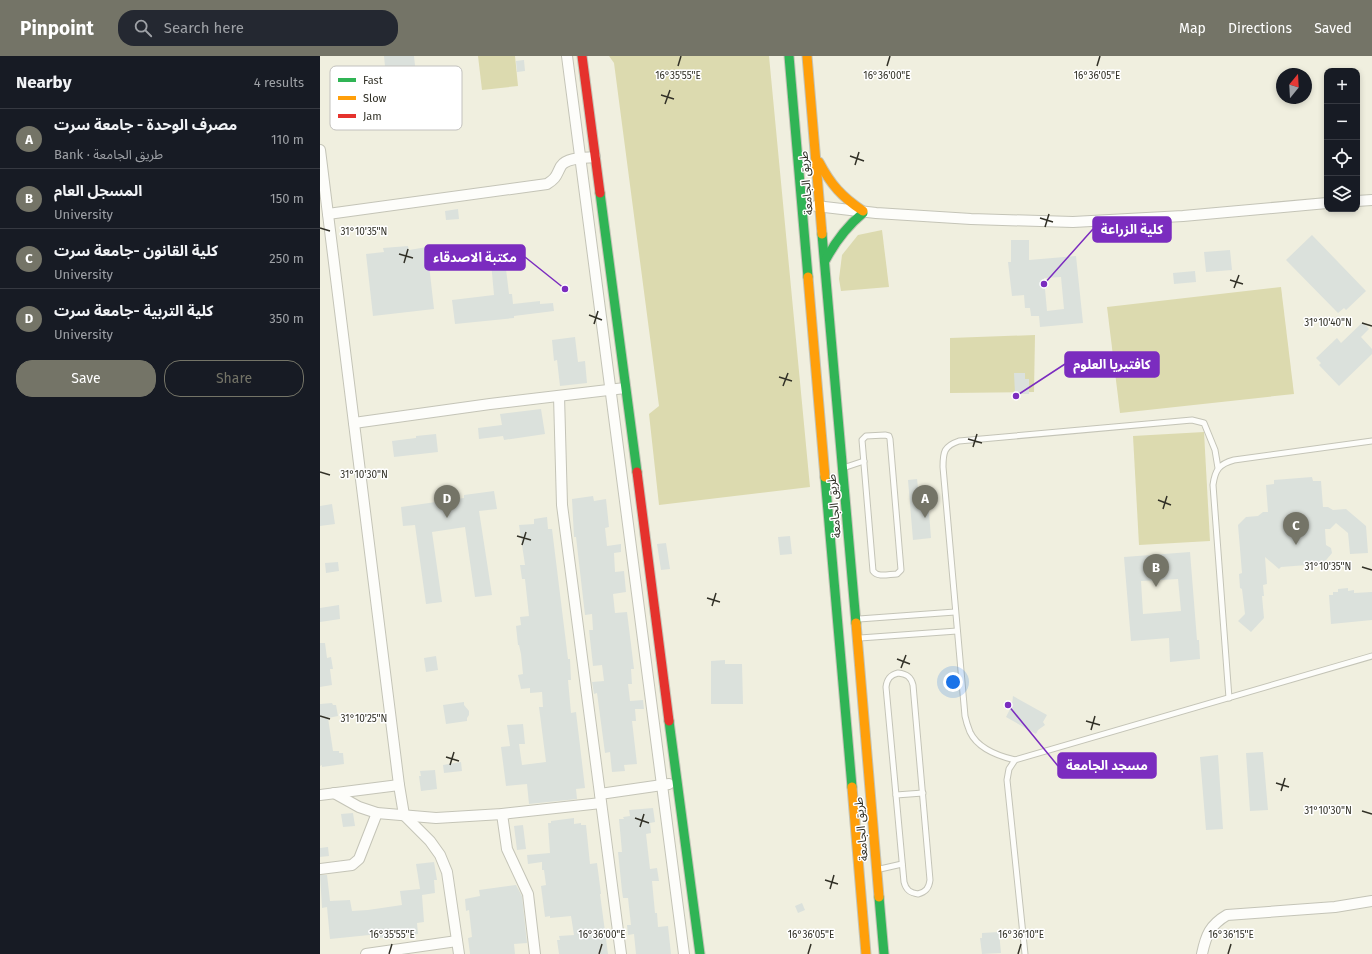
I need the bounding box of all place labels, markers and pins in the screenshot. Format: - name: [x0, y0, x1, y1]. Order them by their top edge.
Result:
- callout: كلية الزراعة: [1093, 217, 1171, 242]
- callout: مكتبة الاصدقاء: [425, 245, 525, 270]
- callout: كافتيريا العلوم: [1065, 352, 1159, 377]
- pin: D: [434, 485, 460, 518]
- pin: A: [912, 485, 938, 518]
- pin: C: [1283, 512, 1309, 545]
- pin: B: [1143, 554, 1169, 587]
- callout: مسجد الجامعة: [1058, 753, 1156, 778]

